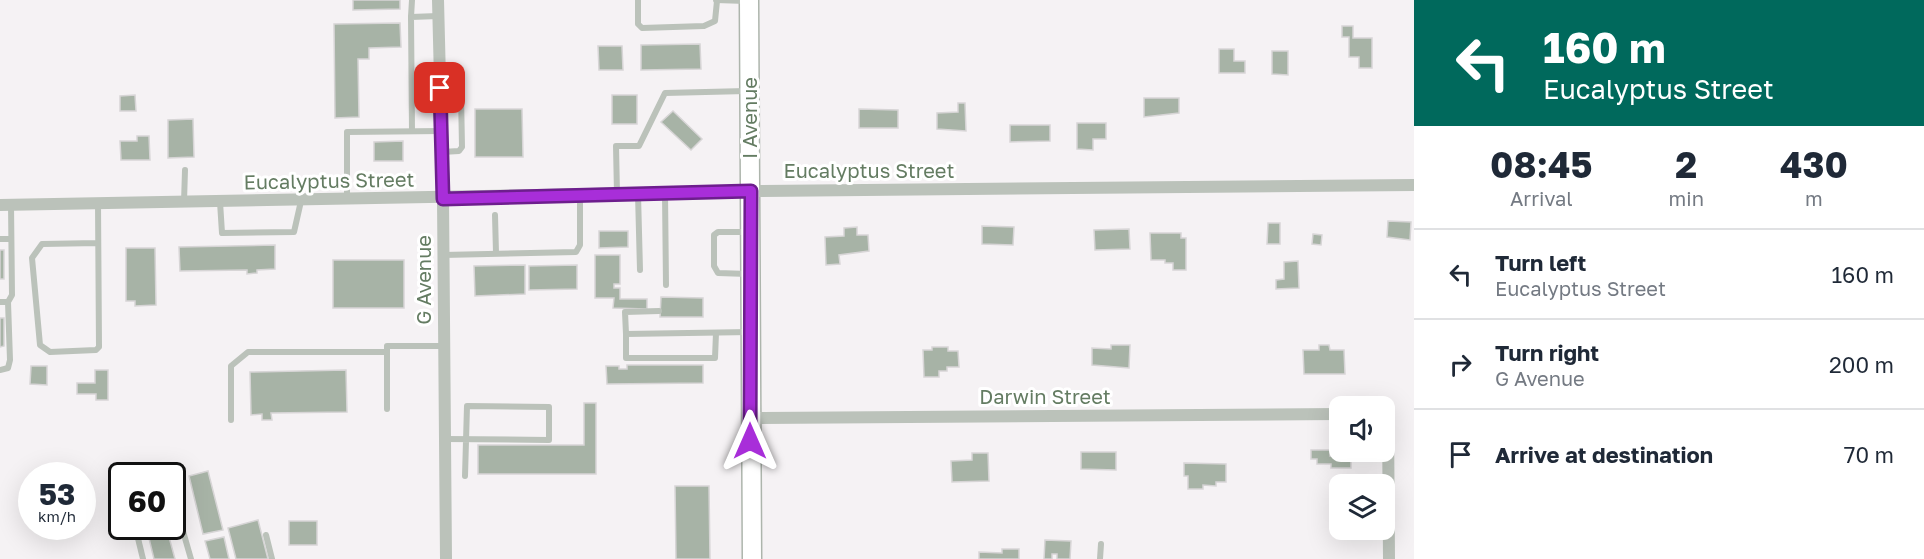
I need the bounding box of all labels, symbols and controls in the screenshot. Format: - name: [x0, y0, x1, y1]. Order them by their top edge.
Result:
- text: 160 m: [1543, 22, 1666, 72]
- icon: left: [1444, 24, 1522, 102]
- pin: [414, 62, 465, 113]
- icon: arrive: [423, 71, 456, 104]
- text: Eucalyptus Street: [1543, 73, 1774, 105]
- street label: I Avenue: [737, 77, 761, 159]
- text: 08:45: [1490, 143, 1593, 186]
- text: 2: [1675, 143, 1697, 186]
- text: 430: [1780, 143, 1848, 186]
- street label: Eucalyptus Street: [784, 158, 954, 182]
- street label: Eucalyptus Street: [243, 167, 415, 193]
- text: Arrival: [1510, 186, 1573, 210]
- text: min: [1669, 186, 1704, 210]
- text: m: [1805, 186, 1823, 210]
- street label: G Avenue: [411, 235, 435, 325]
- text: Turn left: [1495, 249, 1586, 276]
- icon: left: [1444, 258, 1477, 291]
- text: 160 m: [1831, 261, 1894, 288]
- text: Eucalyptus Street: [1495, 276, 1666, 300]
- text: Turn right: [1495, 339, 1599, 366]
- icon: right: [1444, 348, 1477, 381]
- text: 200 m: [1829, 351, 1894, 378]
- text: G Avenue: [1495, 366, 1585, 390]
- street label: Darwin Street: [979, 384, 1111, 408]
- map controls: [1329, 396, 1395, 540]
- button: sound: [1329, 396, 1395, 462]
- position arrow: [718, 409, 782, 473]
- icon: arrive: [1444, 438, 1477, 471]
- text: Arrive at destination: [1495, 441, 1713, 468]
- text: 70 m: [1844, 441, 1894, 468]
- speed limit sign: 60: [108, 462, 186, 540]
- button: layers: [1329, 474, 1395, 540]
- text: 53: [39, 476, 75, 512]
- text: km/h: [38, 507, 76, 525]

